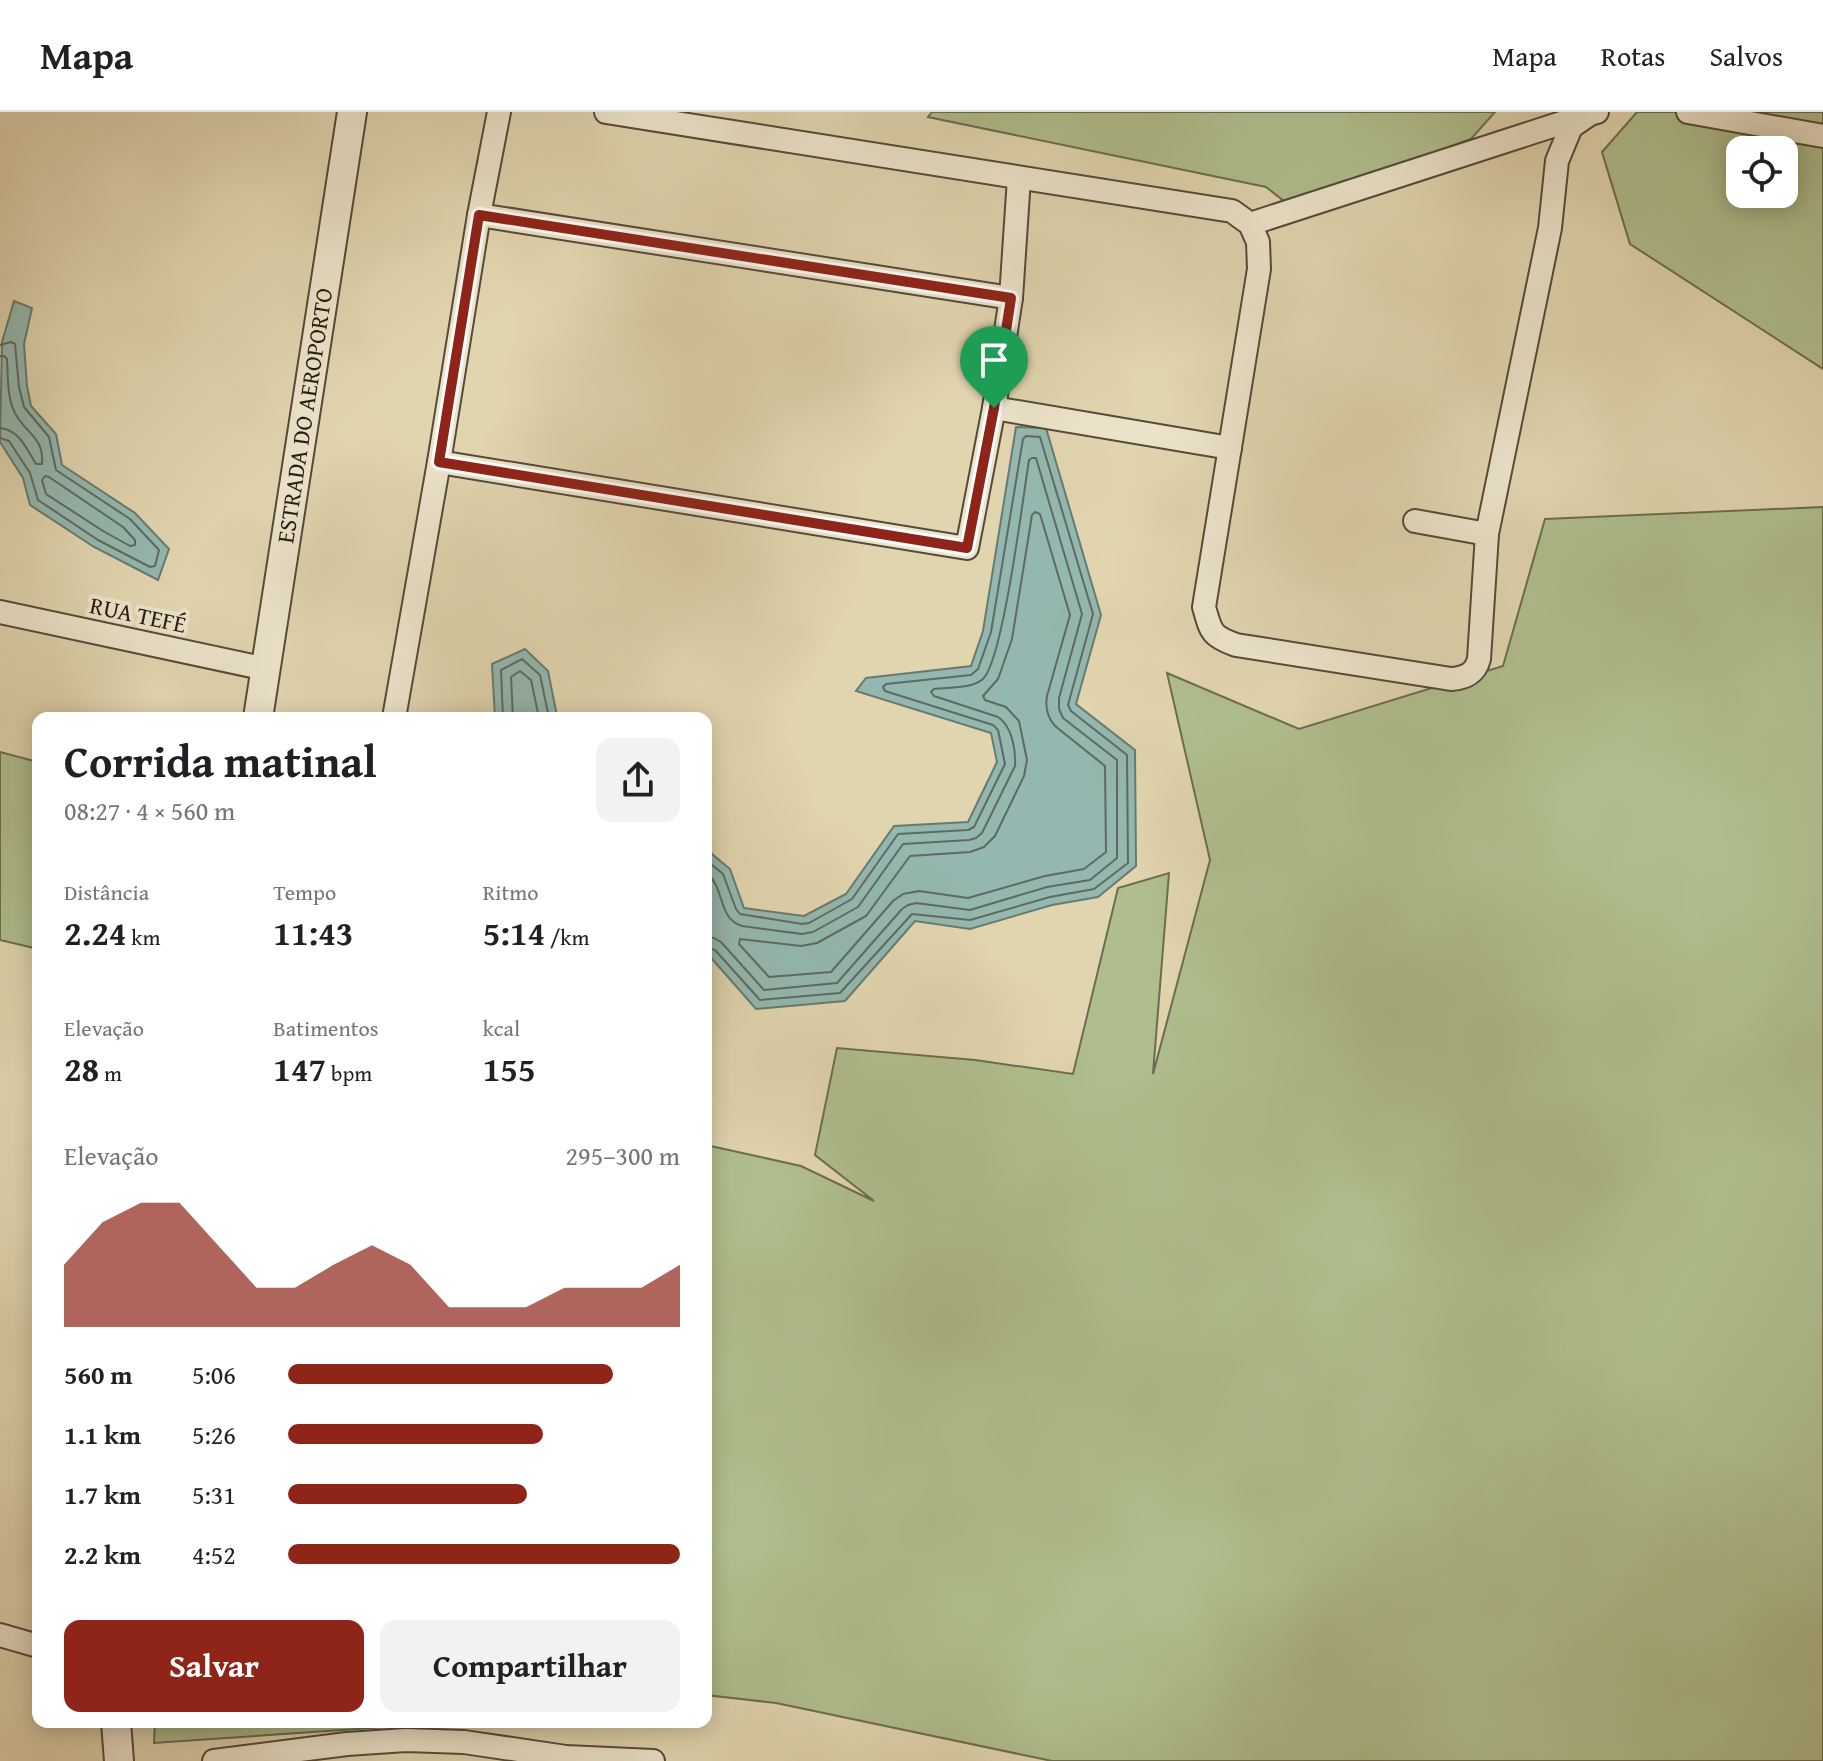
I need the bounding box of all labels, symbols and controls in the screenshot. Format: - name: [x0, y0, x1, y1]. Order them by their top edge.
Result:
- text: Mapa: [40, 27, 133, 83]
- text: Mapa: [1492, 35, 1557, 76]
- text: Rotas: [1601, 35, 1665, 76]
- text: Salvos: [1709, 35, 1783, 76]
- map controls: [1726, 136, 1798, 208]
- button: locate: [1726, 136, 1798, 208]
- street label: ESTRADA DO AEROPORTO: [267, 285, 341, 546]
- pin: [960, 326, 1028, 408]
- icon: arrive: [972, 338, 1016, 382]
- street label: RUA TEFÉ: [87, 587, 190, 642]
- text: Corrida matinal: [64, 729, 377, 793]
- button: share: [596, 738, 680, 822]
- text: 08:27 · 4 × 560 m: [64, 791, 235, 830]
- text: Distância: [64, 876, 149, 908]
- text: Tempo: [273, 876, 336, 908]
- text: Ritmo: [483, 876, 538, 908]
- text: 2.24: [64, 908, 126, 957]
- text: 11:43: [273, 908, 353, 957]
- text: 5:14: [483, 908, 545, 957]
- text: km: [126, 921, 160, 953]
- text: /km: [545, 921, 590, 953]
- text: Elevação: [64, 1012, 144, 1044]
- text: Batimentos: [273, 1012, 379, 1044]
- text: kcal: [483, 1012, 520, 1044]
- text: 28: [64, 1044, 99, 1093]
- text: 147: [273, 1044, 326, 1093]
- text: 155: [483, 1044, 536, 1093]
- text: m: [99, 1057, 122, 1089]
- text: bpm: [326, 1057, 372, 1089]
- text: Elevação: [64, 1136, 158, 1175]
- text: 295–300 m: [566, 1136, 680, 1175]
- text: 560 m: [64, 1355, 132, 1394]
- text: 5:06: [192, 1355, 236, 1394]
- text: 1.1 km: [64, 1415, 141, 1454]
- text: 5:26: [192, 1415, 236, 1454]
- text: 1.7 km: [64, 1475, 141, 1514]
- text: 5:31: [192, 1475, 236, 1514]
- text: 2.2 km: [64, 1535, 141, 1574]
- text: 4:52: [192, 1535, 236, 1574]
- button: Salvar: [64, 1620, 364, 1712]
- button: Compartilhar: [380, 1620, 680, 1712]

